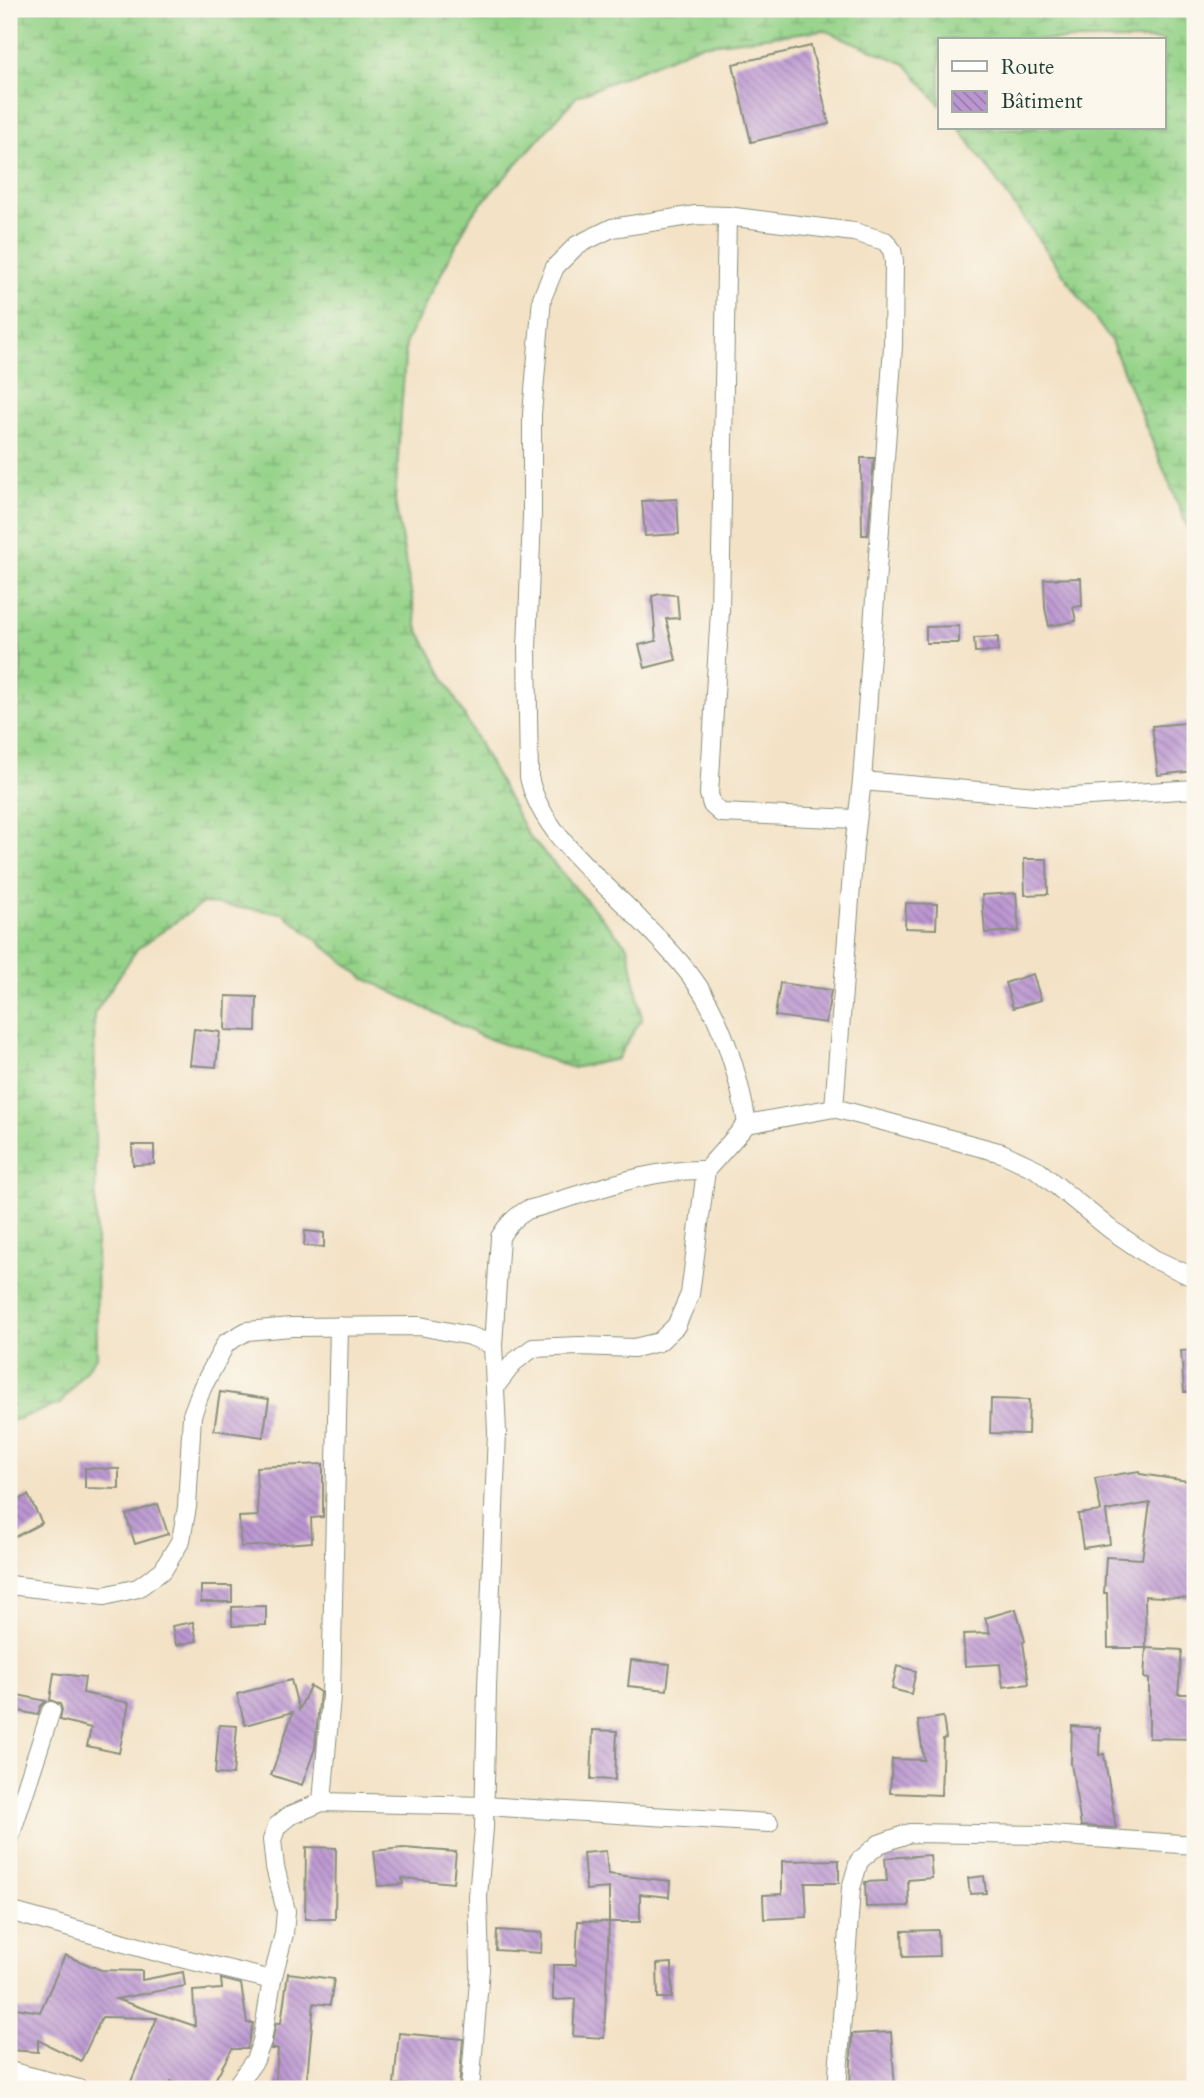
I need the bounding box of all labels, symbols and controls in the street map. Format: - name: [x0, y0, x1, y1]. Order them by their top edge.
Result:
- legend: [938, 38, 1166, 130]
- text: Route: [1001, 53, 1055, 82]
- text: Bâtiment: [1001, 87, 1083, 116]

